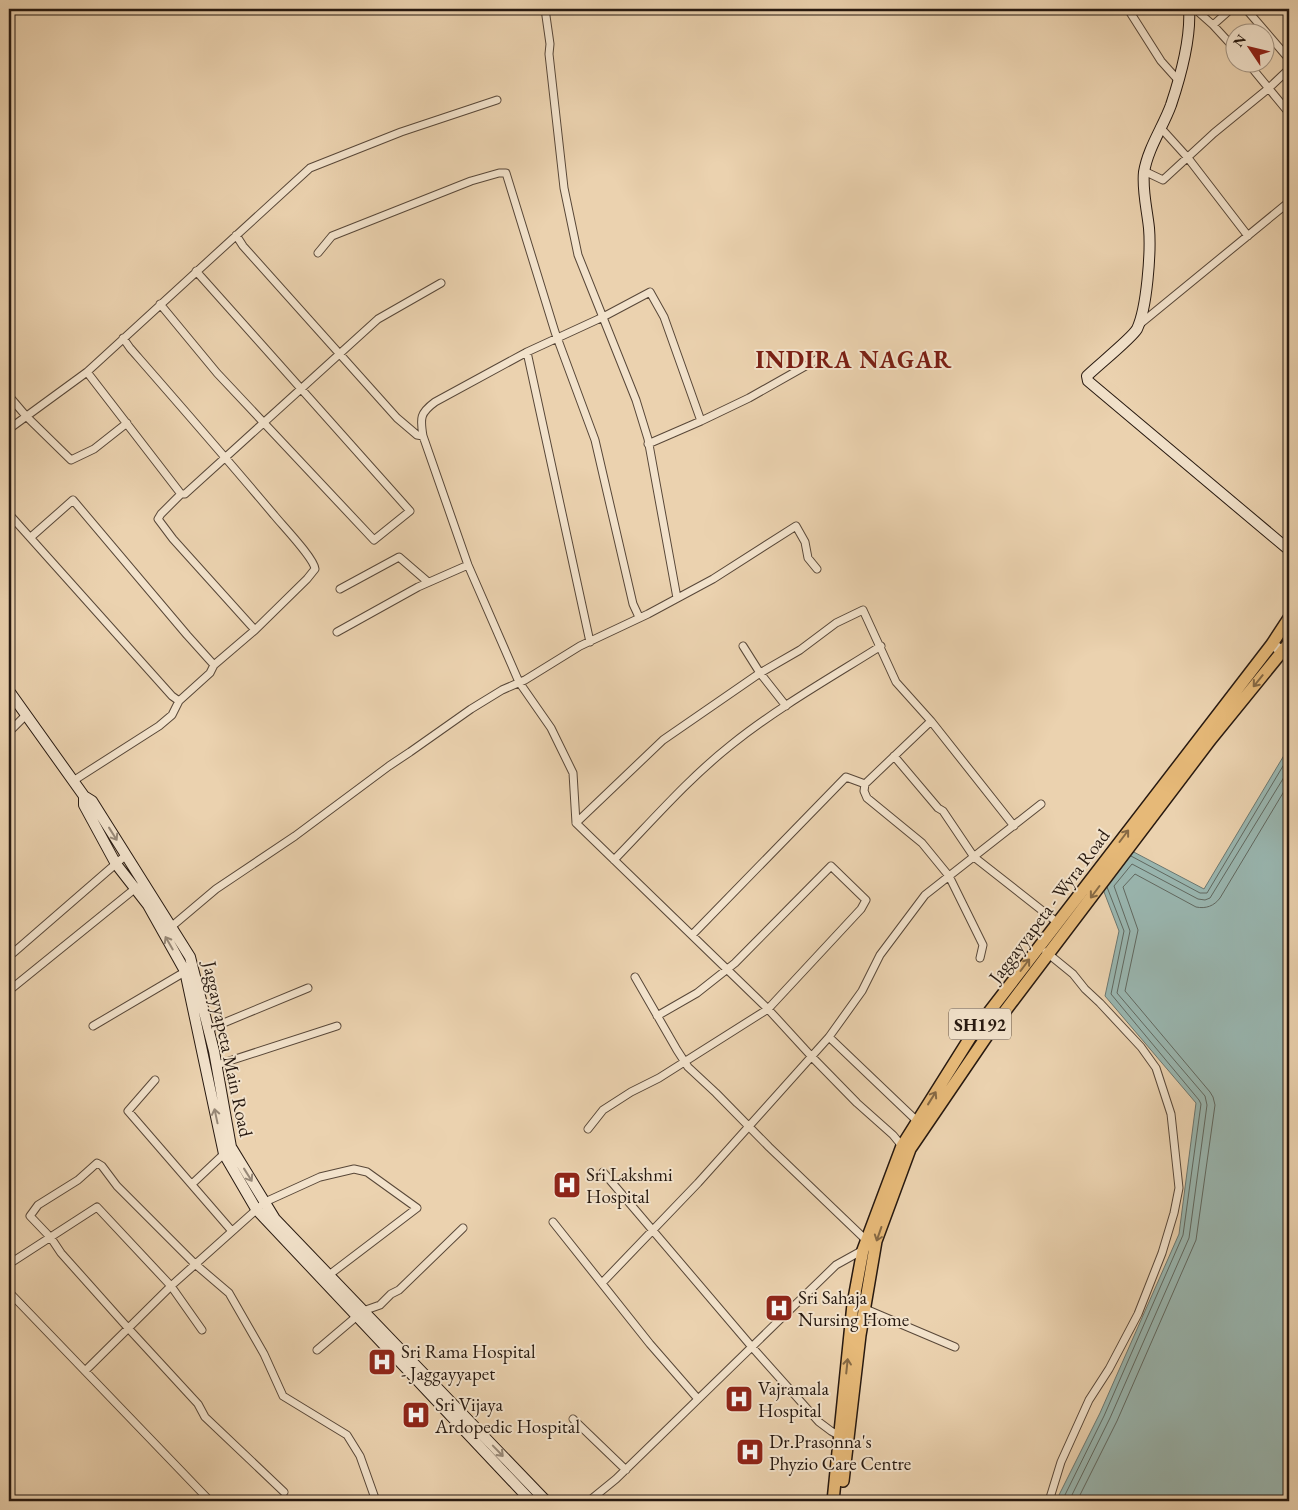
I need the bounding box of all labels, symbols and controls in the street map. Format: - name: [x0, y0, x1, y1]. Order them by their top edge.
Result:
- north arrow: [1226, 22, 1276, 72]
- text: N: [1229, 30, 1250, 50]
- district label: INDIRA NAGAR: [755, 344, 953, 375]
- one-way arrow: [1253, 674, 1264, 687]
- street label: Jaggayyapeta - Wyra Road: [982, 824, 1115, 990]
- one-way arrow: [109, 827, 119, 841]
- one-way arrow: [1119, 830, 1130, 843]
- one-way arrow: [1090, 885, 1100, 899]
- one-way arrow: [164, 937, 174, 951]
- street label: Jaggayyapeta Main Road: [197, 957, 259, 1140]
- one-way arrow: [1020, 959, 1031, 972]
- road number: SH192: [949, 1009, 1011, 1040]
- one-way arrow: [927, 1091, 937, 1105]
- one-way arrow: [211, 1108, 220, 1124]
- place label: Sri Lakshmi Hospital: [586, 1162, 673, 1209]
- one-way arrow: [244, 1168, 254, 1182]
- hospital icon: Sri Lakshmi Hospital: [552, 1170, 582, 1200]
- one-way arrow: [874, 1226, 883, 1242]
- place label: Sri Sahaja Nursing Home: [798, 1285, 909, 1332]
- hospital icon: Sri Sahaja Nursing Home: [764, 1293, 794, 1323]
- place label: Sri Rama Hospital - Jaggayyapet: [401, 1339, 536, 1386]
- hospital icon: Sri Rama Hospital - Jaggayyapet: [367, 1347, 397, 1377]
- one-way arrow: [842, 1358, 852, 1374]
- place label: Vajramala Hospital: [758, 1376, 829, 1423]
- hospital icon: Vajramala Hospital: [724, 1384, 754, 1414]
- place label: Sri Vijaya Ardopedic Hospital: [434, 1392, 580, 1439]
- hospital icon: Sri Vijaya Ardopedic Hospital: [401, 1400, 431, 1430]
- place label: Dr.Prasonna's Phyzio Care Centre: [769, 1429, 911, 1476]
- hospital icon: Dr.Prasonna's Phyzio Care Centre: [735, 1437, 765, 1467]
- one-way arrow: [491, 1445, 504, 1457]

